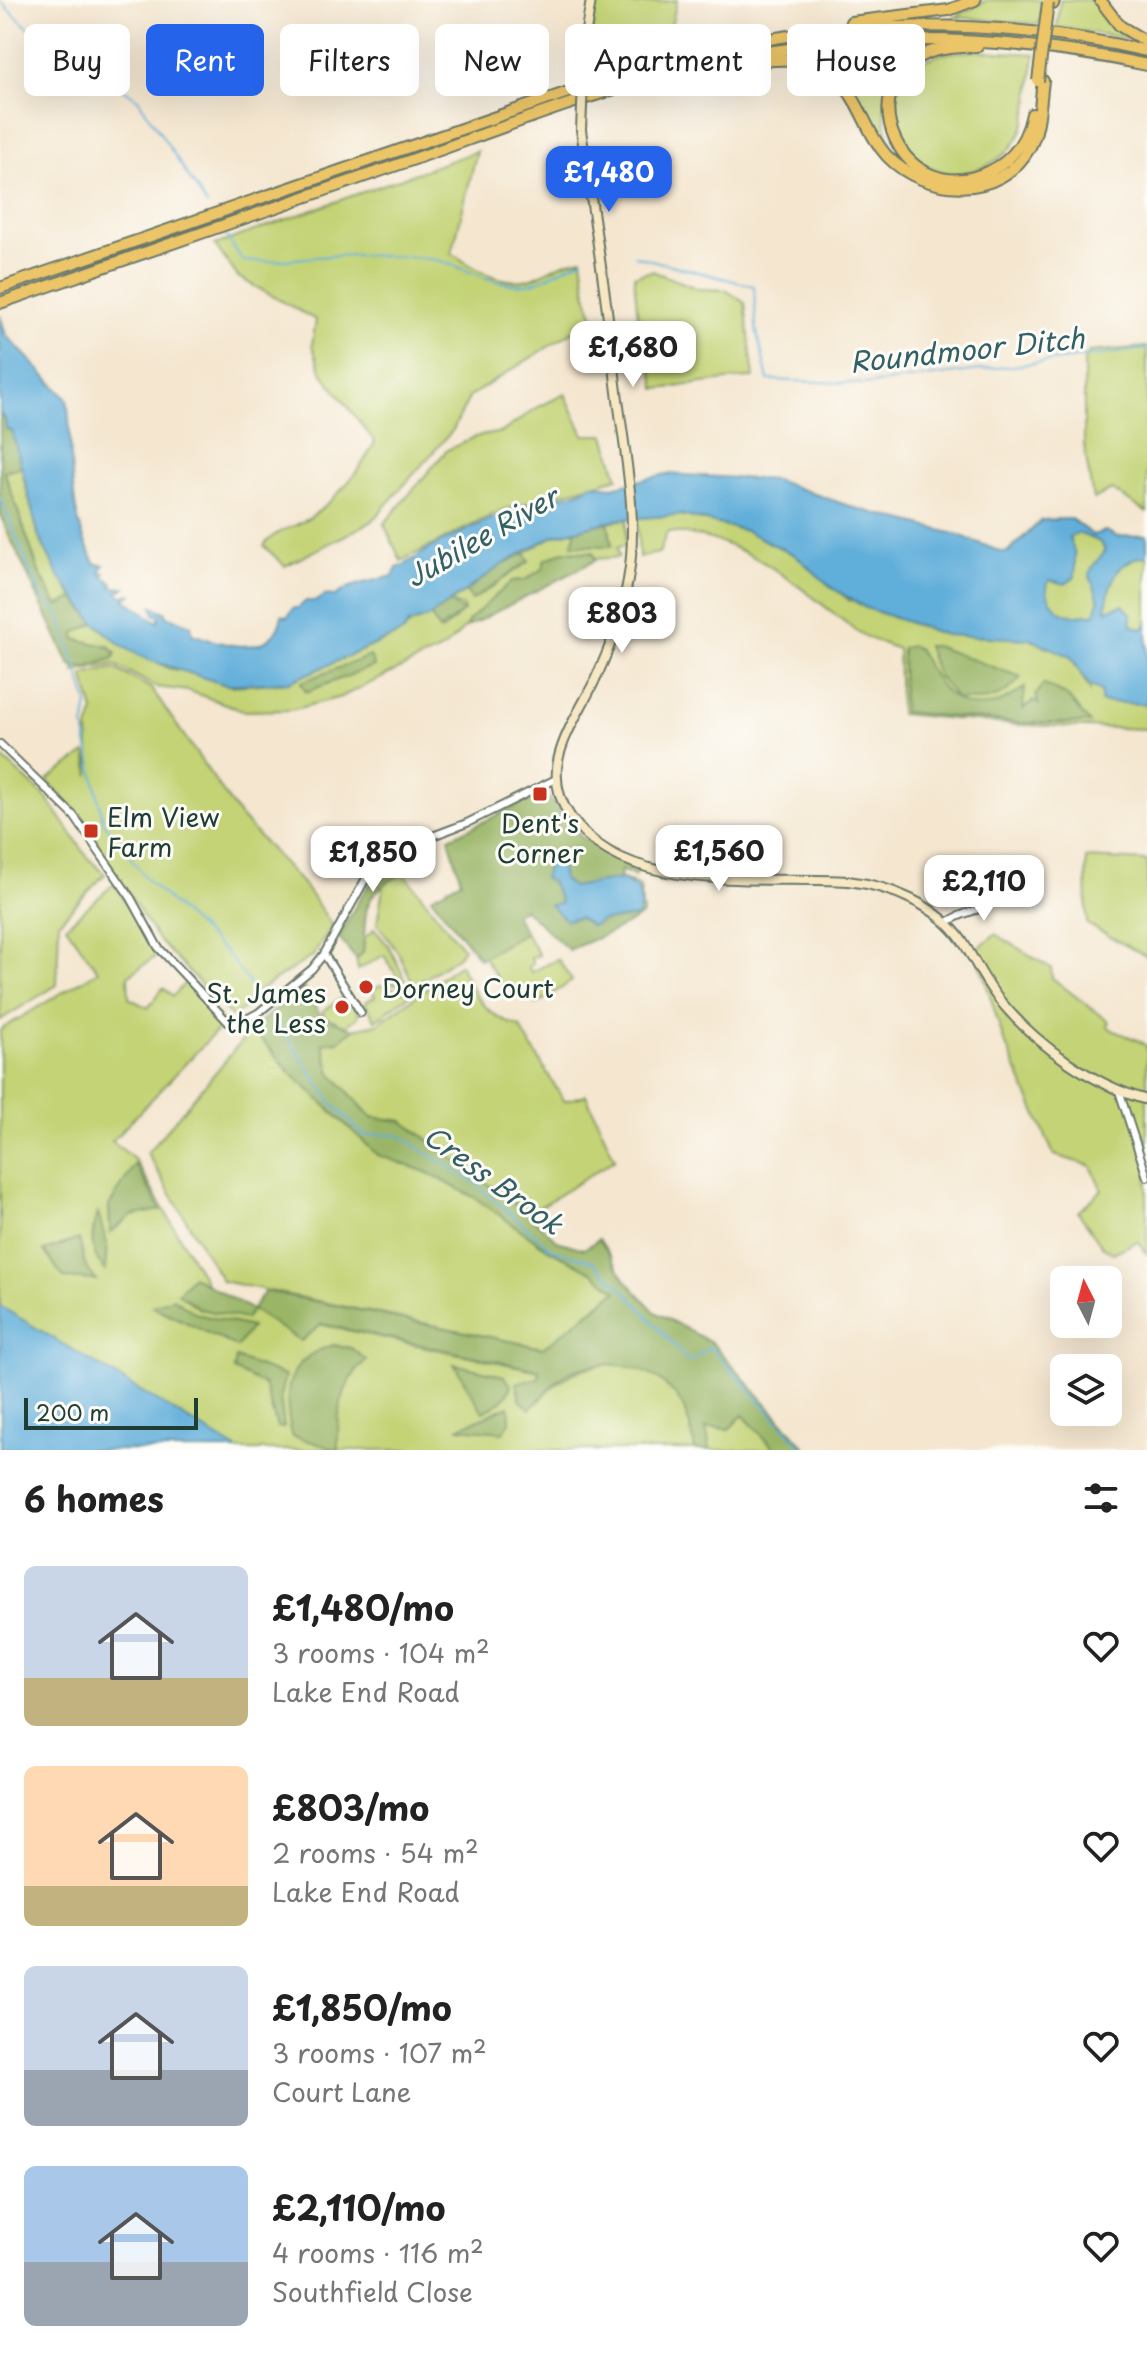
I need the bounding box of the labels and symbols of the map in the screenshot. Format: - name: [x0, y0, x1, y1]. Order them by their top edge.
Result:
- pin: £1,480: [544, 146, 674, 214]
- water label: Roundmoor Ditch: [848, 315, 1087, 383]
- pin: £1,680: [568, 321, 698, 389]
- water label: Jubilee River: [397, 473, 568, 597]
- pin: £803: [575, 587, 669, 655]
- marker: Dent's Corner: [531, 785, 549, 803]
- place label: Elm View Farm: [107, 797, 219, 866]
- place label: Dent's Corner: [496, 803, 584, 872]
- marker: Elm View Farm: [82, 822, 100, 840]
- pin: £1,560: [654, 825, 784, 893]
- pin: £1,850: [308, 826, 438, 894]
- pin: £2,110: [919, 855, 1049, 923]
- place label: Dorney Court: [382, 968, 554, 1007]
- place label: St. James the Less: [206, 973, 326, 1042]
- marker: Dorney Court: [357, 978, 375, 996]
- marker: St. James the Less: [333, 998, 351, 1016]
- water label: Cress Brook: [415, 1114, 573, 1245]
- north arrow: [1050, 1266, 1122, 1338]
- scale bar: [24, 1394, 198, 1430]

